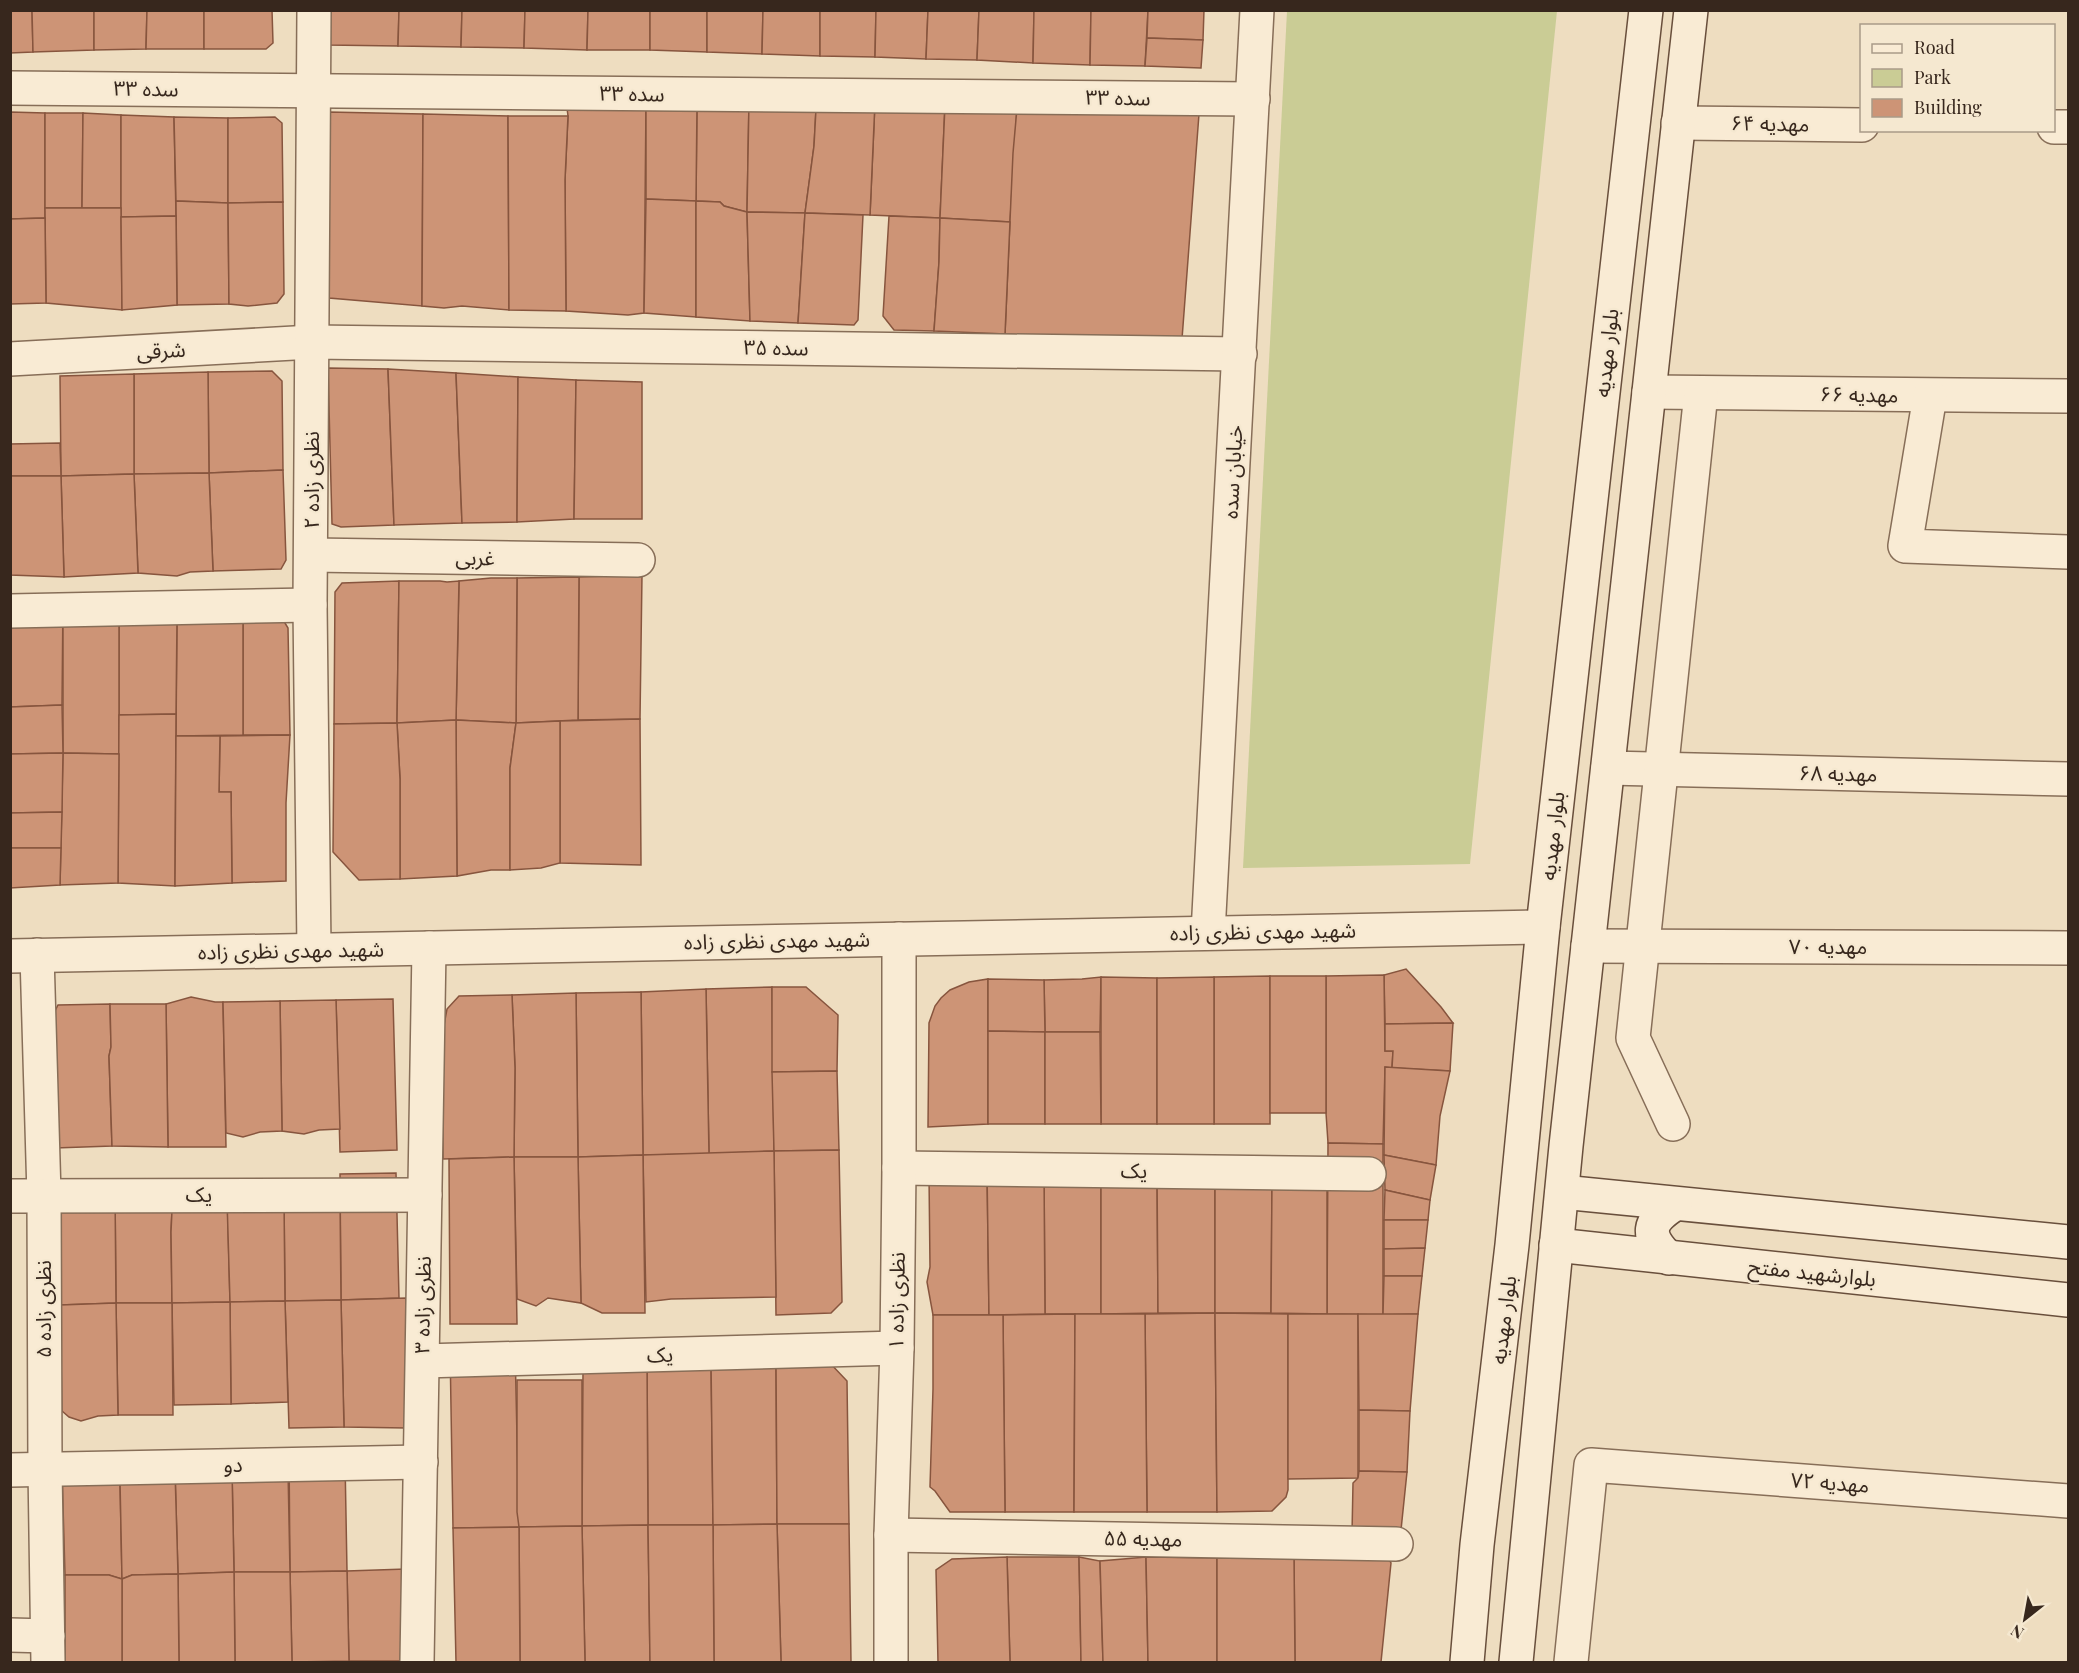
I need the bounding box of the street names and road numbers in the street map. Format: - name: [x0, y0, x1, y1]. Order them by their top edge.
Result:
- street label: سده ۳۳: [113, 72, 179, 102]
- street label: سده ۳۳: [599, 77, 665, 107]
- street label: سده ۳۳: [1085, 81, 1151, 111]
- street label: مهدیه ۶۴: [1730, 107, 1810, 137]
- street label: بلوار مهدیه: [1586, 307, 1624, 399]
- street label: سده ۳۵: [743, 331, 809, 361]
- street label: شرقی: [136, 334, 186, 364]
- street label: مهدیه ۶۶: [1819, 378, 1899, 408]
- street label: خیابان سده: [1215, 424, 1247, 519]
- street label: نظری زاده ۲: [296, 431, 324, 529]
- street label: غربی: [455, 542, 495, 570]
- street label: مهدیه ۶۸: [1798, 757, 1878, 787]
- street label: بلوار مهدیه: [1532, 790, 1570, 882]
- street label: شهید مهدی نظری زاده: [1170, 914, 1356, 946]
- street label: شهید مهدی نظری زاده: [684, 923, 870, 955]
- street label: مهدیه ۷۰: [1789, 931, 1867, 959]
- street label: شهید مهدی نظری زاده: [198, 933, 384, 965]
- street label: یک: [1120, 1155, 1148, 1183]
- street label: یک: [186, 1179, 212, 1207]
- street label: بلوارشهید مفتح: [1747, 1250, 1877, 1295]
- street label: نظری زاده ۱: [880, 1252, 910, 1350]
- street label: نظری زاده ۳: [406, 1256, 436, 1354]
- street label: نظری زاده ۵: [28, 1260, 56, 1358]
- street label: بلوار مهدیه: [1483, 1274, 1521, 1366]
- street label: یک: [646, 1339, 674, 1367]
- street label: دو: [223, 1449, 243, 1477]
- street label: مهدیه ۷۲: [1790, 1464, 1870, 1498]
- street label: مهدیه ۵۵: [1103, 1522, 1183, 1552]

